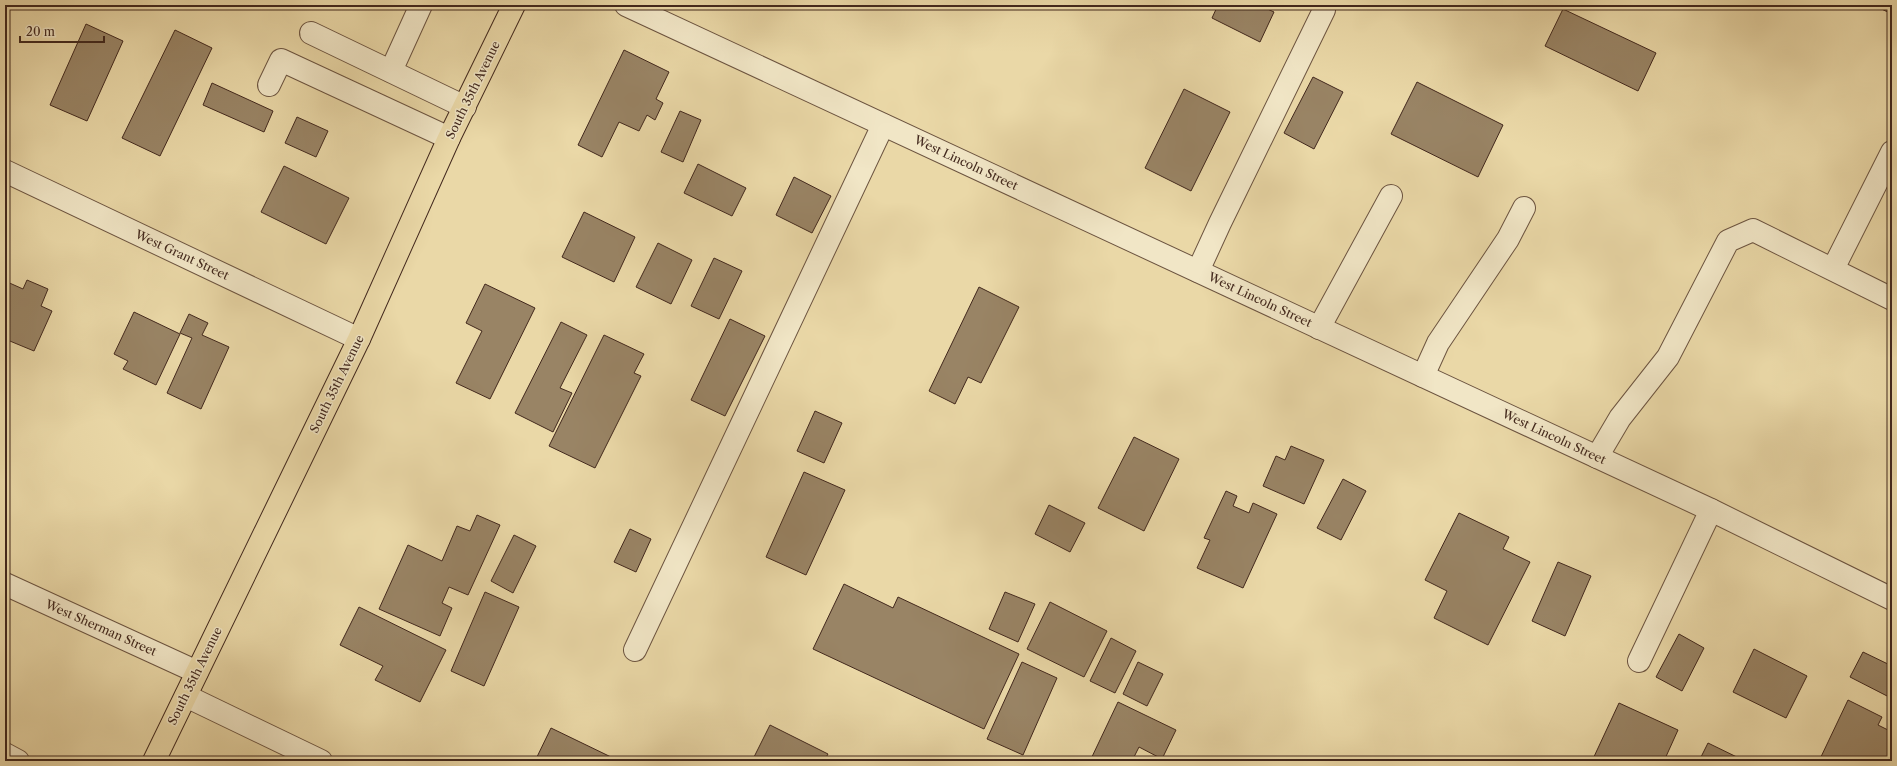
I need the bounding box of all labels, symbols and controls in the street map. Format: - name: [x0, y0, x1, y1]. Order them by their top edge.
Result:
- scale bar: [20, 18, 104, 44]
- text: 20 m: [26, 24, 55, 39]
- street label: South 35th Avenue: [442, 38, 503, 141]
- street label: West Lincoln Street: [911, 132, 1021, 193]
- street label: West Grant Street: [132, 226, 232, 283]
- street label: West Lincoln Street: [1205, 269, 1315, 330]
- street label: South 35th Avenue: [306, 332, 367, 435]
- street label: West Lincoln Street: [1499, 406, 1609, 467]
- street label: West Sherman Street: [42, 596, 160, 659]
- street label: South 35th Avenue: [164, 624, 225, 727]

